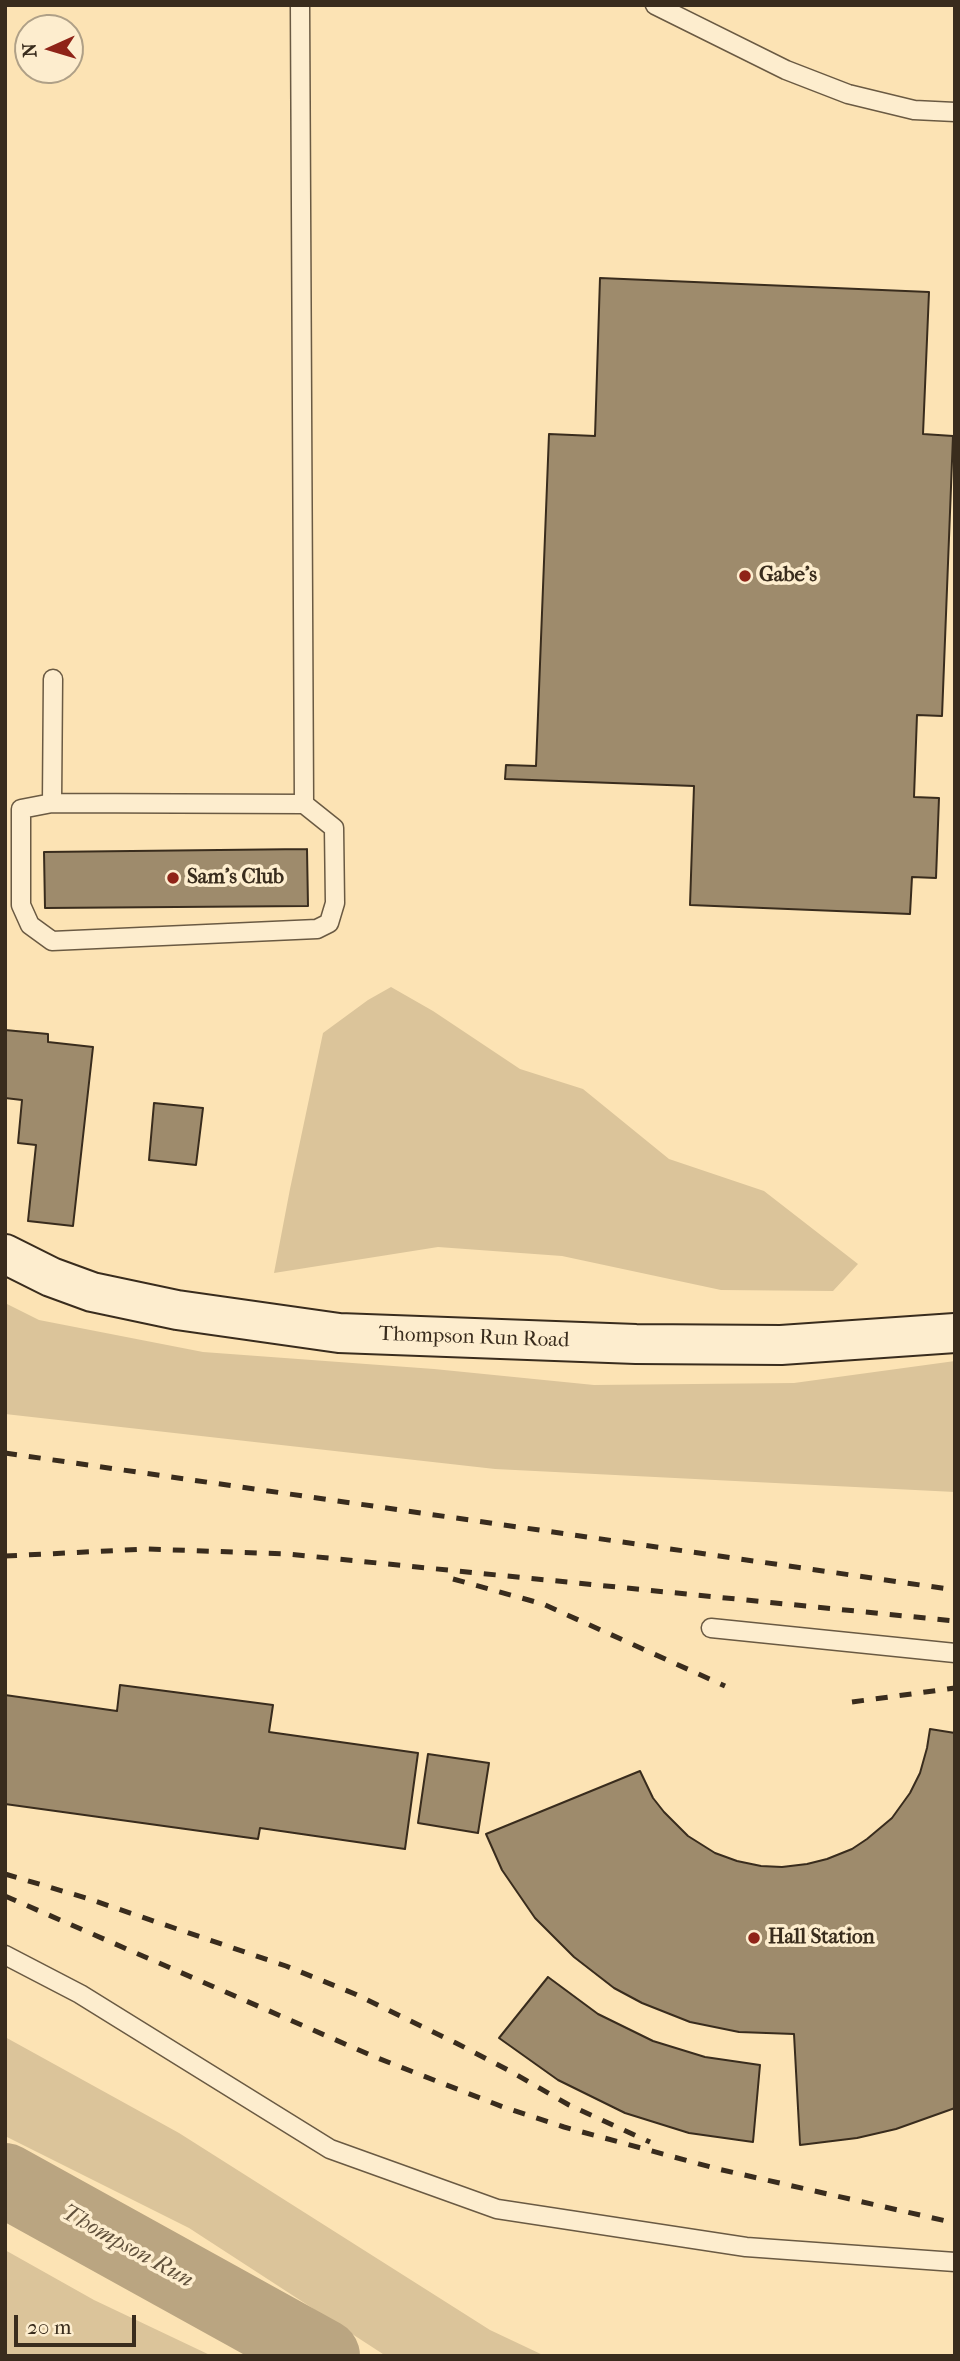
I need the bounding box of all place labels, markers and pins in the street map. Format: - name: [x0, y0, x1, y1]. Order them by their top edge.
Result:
- place label: Gabe's: [759, 563, 817, 589]
- marker: Gabe's: [737, 568, 753, 584]
- place label: Sam's Club: [187, 865, 284, 891]
- marker: Sam's Club: [165, 870, 181, 886]
- place label: Hall Station: [768, 1925, 875, 1951]
- marker: Hall Station: [746, 1930, 762, 1946]

